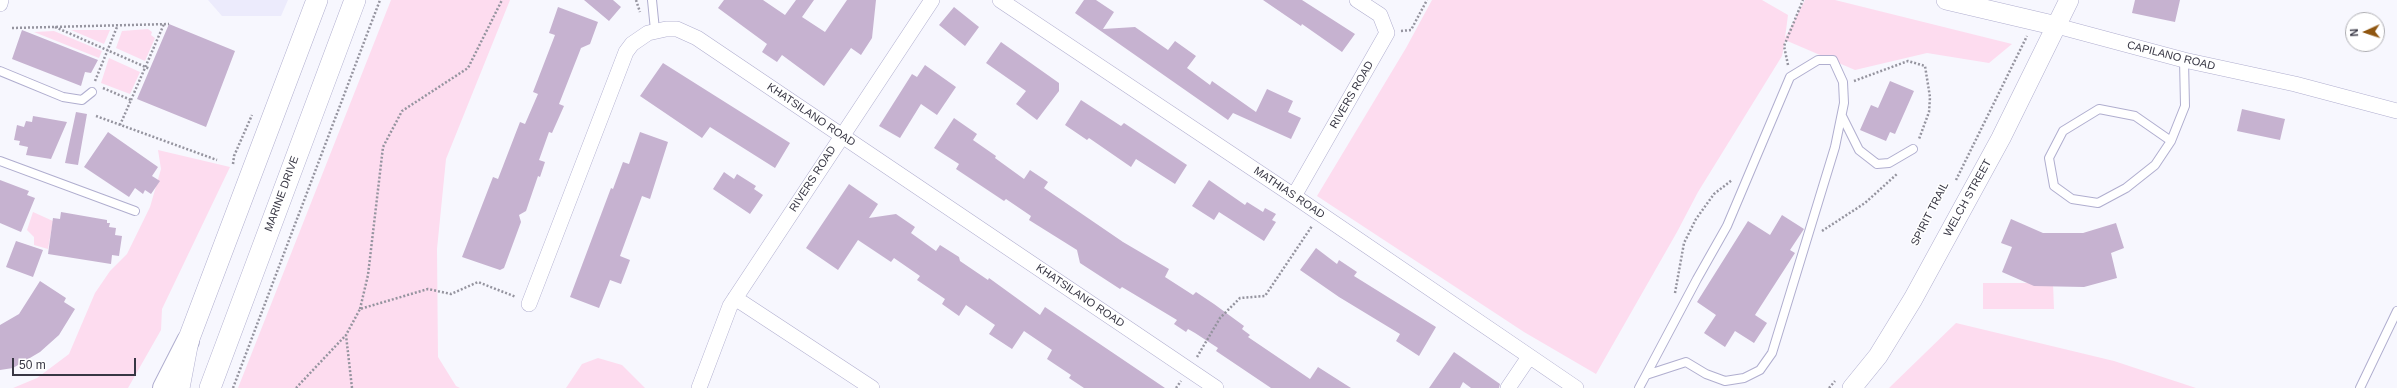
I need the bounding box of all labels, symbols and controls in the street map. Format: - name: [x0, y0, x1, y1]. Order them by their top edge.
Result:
- north arrow: [2345, 12, 2385, 52]
- text: N: [2348, 28, 2360, 37]
- street label: CAPILANO ROAD: [2126, 39, 2216, 73]
- street label: RIVERS ROAD: [1327, 59, 1377, 131]
- street label: KHATSILANO ROAD: [764, 81, 858, 149]
- street label: RIVERS ROAD: [787, 144, 839, 214]
- street label: MARINE DRIVE: [262, 154, 302, 234]
- street label: WELCH STREET: [1941, 157, 1995, 239]
- street label: MATHIAS ROAD: [1251, 164, 1327, 222]
- street label: SPIRIT TRAIL: [1908, 180, 1952, 248]
- street label: KHATSILANO ROAD: [1033, 262, 1127, 330]
- scale bar: [14, 350, 138, 376]
- text: 50 m: [19, 358, 46, 372]

